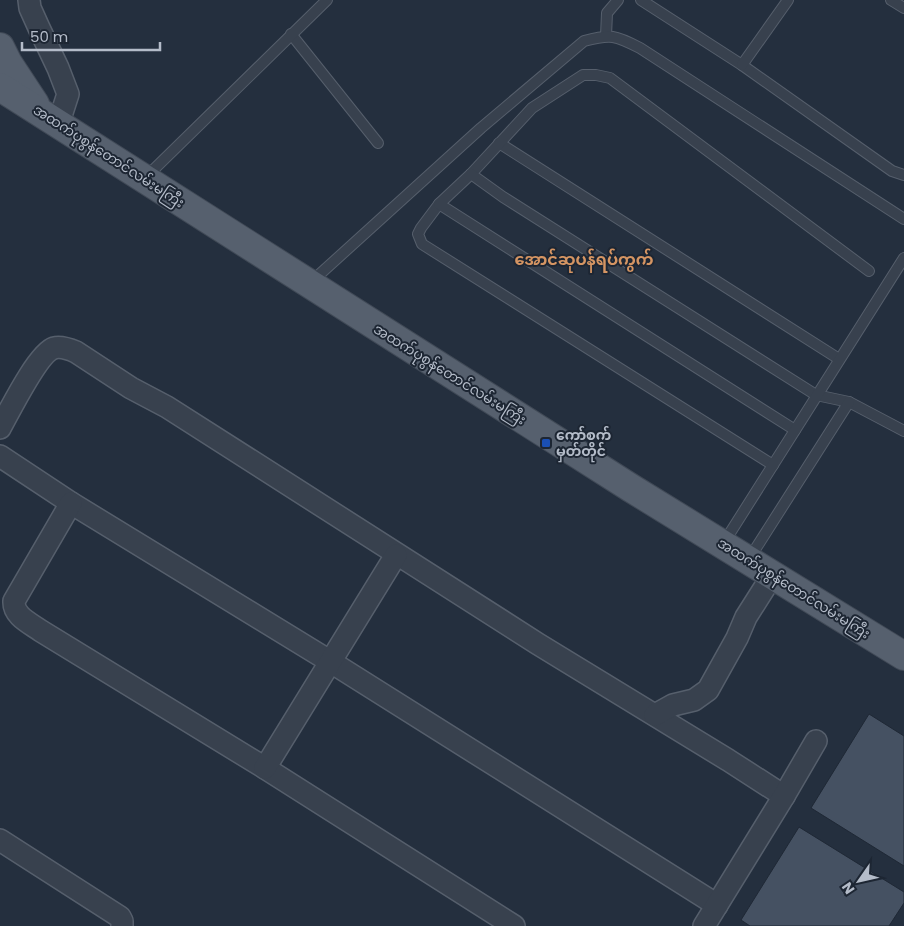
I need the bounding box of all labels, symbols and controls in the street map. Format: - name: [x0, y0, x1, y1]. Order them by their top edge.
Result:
- scale bar: [22, 20, 160, 52]
- text: 50 m: [30, 26, 68, 47]
- street label: အထက်ပုစွန်တောင်လမ်းမကြီး: [28, 100, 188, 214]
- district label: အောင်ဆုပန်ရပ်ကွက်: [514, 248, 654, 273]
- street label: အထက်ပုစွန်တောင်လမ်းမကြီး: [369, 319, 530, 431]
- place label: ကော်စက် မှတ်တိုင်: [556, 425, 611, 463]
- marker: ကော်စက် မှတ်တိုင်: [540, 437, 552, 449]
- street label: အထက်ပုစွန်တောင်လမ်းမကြီး: [713, 533, 874, 645]
- north arrow: [834, 856, 884, 906]
- text: N: [837, 878, 859, 898]

